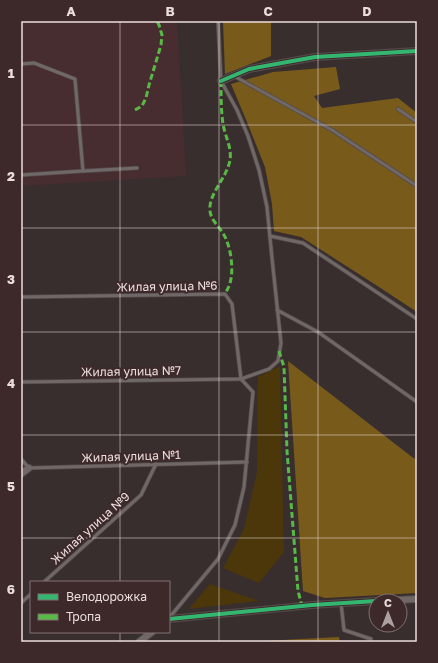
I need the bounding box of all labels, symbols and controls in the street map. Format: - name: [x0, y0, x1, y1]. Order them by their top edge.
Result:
- text: A: [66, 3, 76, 19]
- text: B: [165, 3, 175, 19]
- text: C: [263, 3, 273, 19]
- text: D: [362, 3, 372, 19]
- text: 1: [8, 65, 15, 81]
- text: 2: [7, 168, 15, 184]
- text: 3: [7, 271, 15, 287]
- street label: Жилая улица №6: [116, 278, 218, 294]
- street label: Жилая улица №7: [81, 363, 181, 379]
- text: 4: [7, 375, 15, 391]
- street label: Жилая улица №1: [81, 447, 181, 465]
- text: 5: [7, 478, 15, 494]
- street label: Жилая улица №9: [47, 489, 133, 567]
- text: 6: [7, 581, 15, 597]
- legend: [30, 581, 170, 633]
- text: Велодорожка: [66, 589, 147, 604]
- north arrow: [368, 593, 408, 633]
- text: С: [384, 596, 392, 609]
- text: Тропа: [66, 609, 101, 624]

